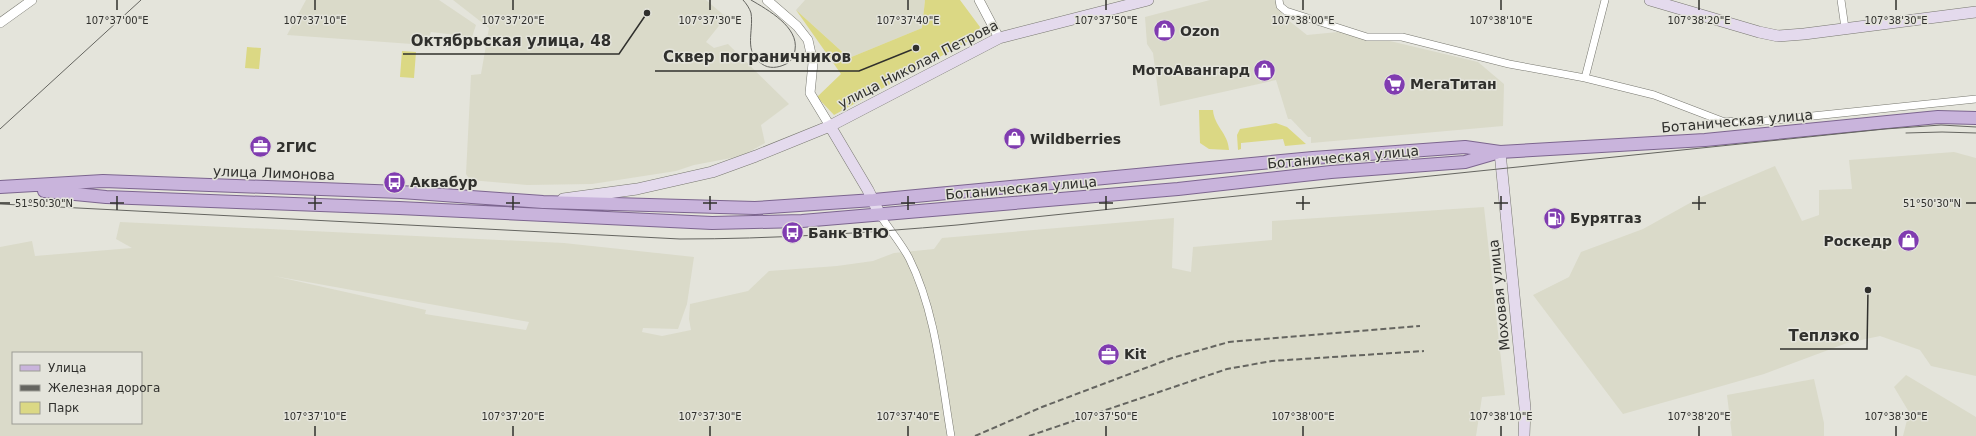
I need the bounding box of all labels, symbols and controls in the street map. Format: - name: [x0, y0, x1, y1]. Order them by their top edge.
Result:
- text: 107°37'00"E: [85, 15, 149, 26]
- text: 107°37'10"E: [283, 15, 347, 26]
- text: 107°37'20"E: [481, 15, 545, 26]
- text: 107°37'30"E: [678, 15, 742, 26]
- text: 107°37'40"E: [876, 15, 940, 26]
- text: 107°37'50"E: [1074, 15, 1138, 26]
- text: 107°38'00"E: [1271, 15, 1335, 26]
- text: 107°38'10"E: [1469, 15, 1533, 26]
- text: 107°38'20"E: [1667, 15, 1731, 26]
- text: 107°38'30"E: [1864, 15, 1928, 26]
- street label: улица Николая Петрова: [835, 17, 1001, 111]
- shop icon: Ozon: [1151, 18, 1177, 44]
- place label: Ozon: [1180, 23, 1220, 39]
- callout: Октябрьская улица, 48: [403, 27, 619, 54]
- text: Октябрьская улица, 48: [411, 32, 611, 50]
- callout: Сквер пограничников: [655, 44, 859, 71]
- text: Сквер пограничников: [663, 48, 851, 66]
- shop icon: МотоАвангард: [1252, 57, 1278, 83]
- place label: МотоАвангард: [1132, 62, 1250, 78]
- supermarket icon: МегаТитан: [1382, 71, 1408, 97]
- place label: МегаТитан: [1410, 76, 1497, 92]
- street label: Ботаническая улица: [1661, 106, 1813, 136]
- shop icon: Wildberries: [1002, 126, 1028, 152]
- place label: Wildberries: [1030, 131, 1121, 147]
- office icon: 2ГИС: [247, 134, 273, 160]
- place label: 2ГИС: [276, 139, 317, 155]
- street label: Ботаническая улица: [1267, 142, 1419, 172]
- street label: улица Лимонова: [213, 163, 335, 183]
- bus stop icon: Аквабур: [382, 169, 408, 195]
- street label: Ботаническая улица: [945, 173, 1097, 203]
- place label: Аквабур: [410, 174, 478, 190]
- text: 51°50'30"N: [15, 198, 73, 209]
- text: 51°50'30"N: [1903, 198, 1961, 209]
- fuel station icon: Бурятгаз: [1542, 205, 1568, 231]
- place label: Бурятгаз: [1570, 210, 1642, 226]
- bus stop icon: Банк ВТЮ: [780, 220, 806, 246]
- place label: Банк ВТЮ: [808, 225, 889, 241]
- shop icon: Роскедр: [1895, 228, 1921, 254]
- place label: Роскедр: [1823, 233, 1892, 249]
- street label: Моховая улица: [1485, 239, 1513, 351]
- callout: Теплэко: [1780, 322, 1867, 349]
- text: Теплэко: [1788, 327, 1860, 345]
- office icon: Kit: [1096, 341, 1122, 367]
- place label: Kit: [1124, 346, 1147, 362]
- legend: [12, 352, 142, 424]
- text: Улица: [48, 361, 86, 375]
- text: Железная дорога: [48, 381, 160, 395]
- text: Парк: [48, 401, 79, 415]
- text: 107°37'10"E: [283, 411, 347, 422]
- text: 107°37'20"E: [481, 411, 545, 422]
- text: 107°37'30"E: [678, 411, 742, 422]
- text: 107°37'40"E: [876, 411, 940, 422]
- text: 107°37'50"E: [1074, 411, 1138, 422]
- text: 107°38'00"E: [1271, 411, 1335, 422]
- text: 107°38'10"E: [1469, 411, 1533, 422]
- text: 107°38'20"E: [1667, 411, 1731, 422]
- text: 107°38'30"E: [1864, 411, 1928, 422]

